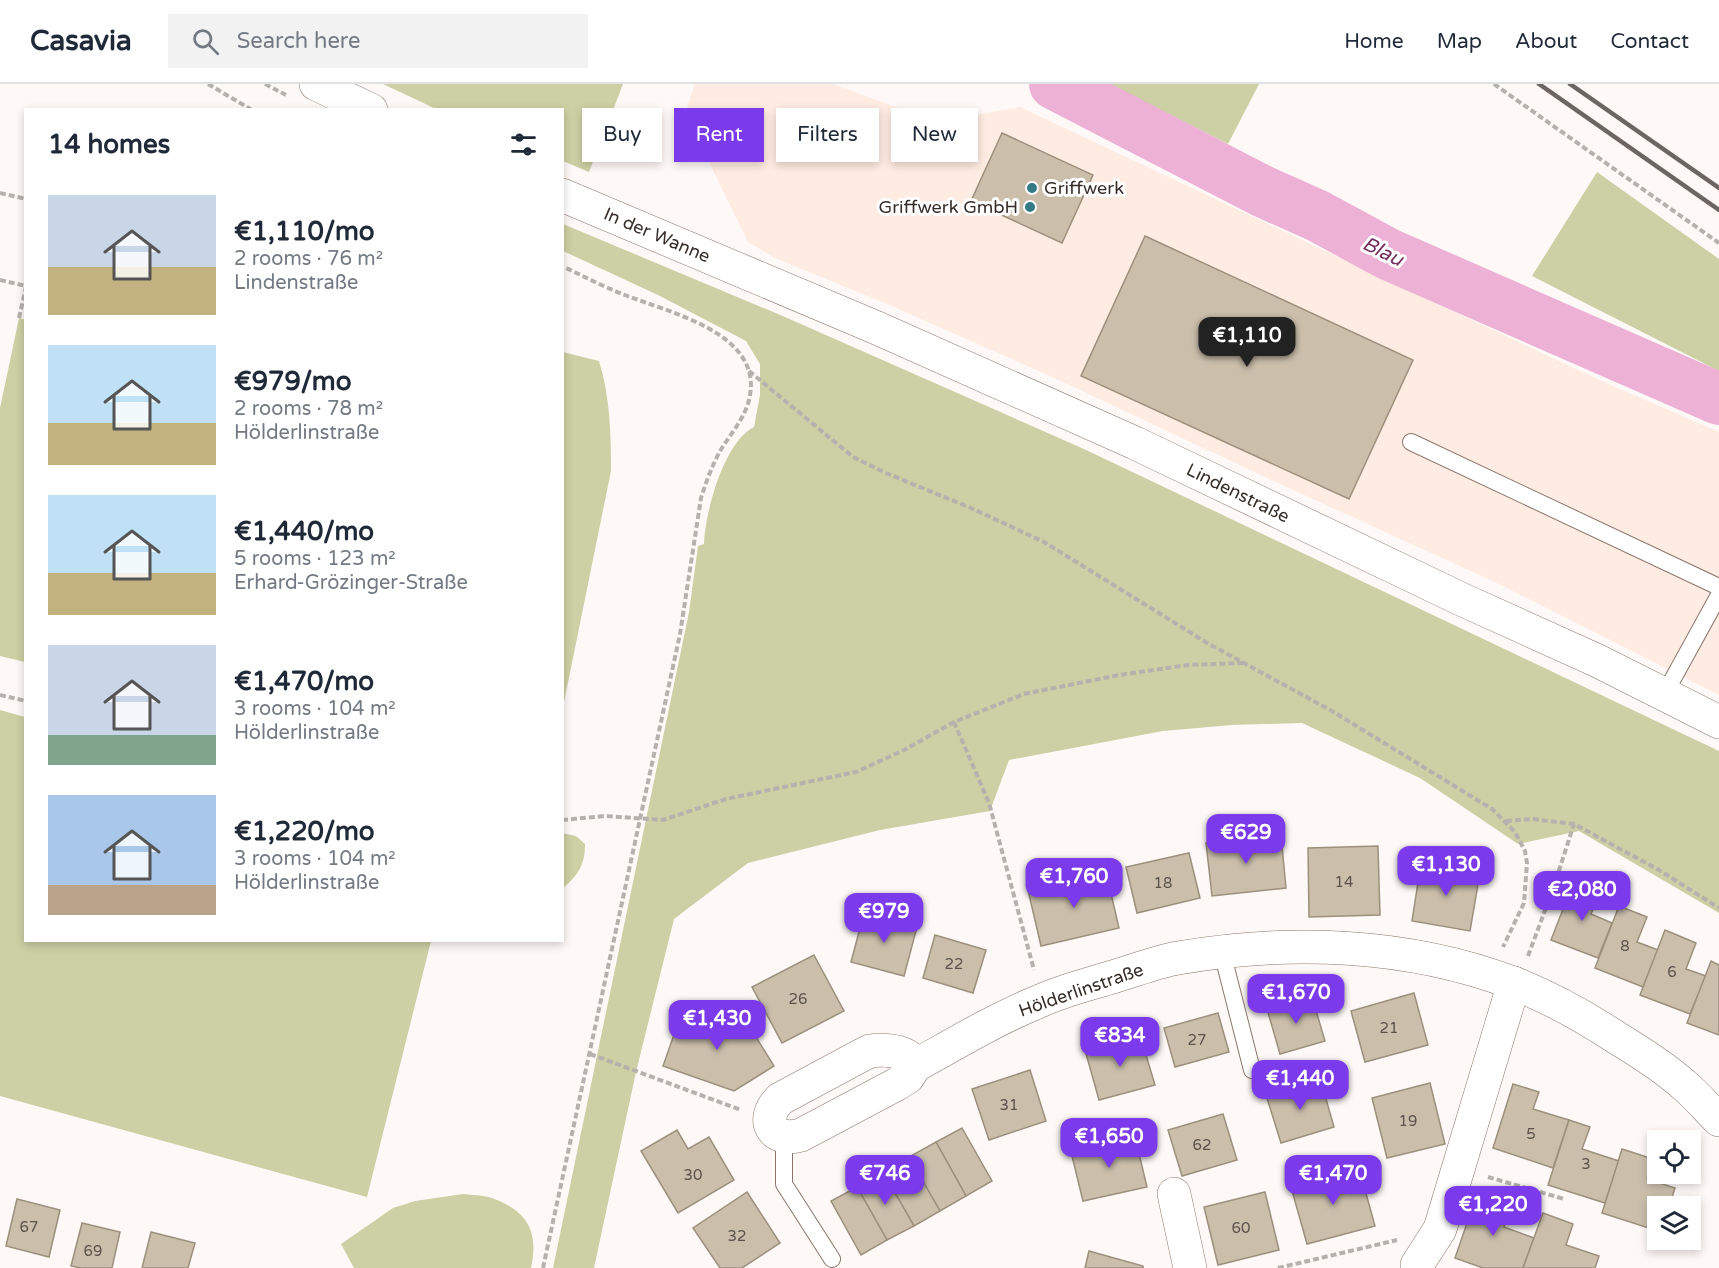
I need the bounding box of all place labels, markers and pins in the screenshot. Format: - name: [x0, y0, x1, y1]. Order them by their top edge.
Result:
- place label: Griffwerk: [1044, 177, 1124, 199]
- marker: Griffwerk: [1025, 181, 1039, 195]
- place label: Griffwerk GmbH: [879, 196, 1018, 218]
- marker: Griffwerk GmbH: [1023, 200, 1037, 214]
- pin: €1,110: [1198, 317, 1296, 368]
- pin: €629: [1210, 814, 1282, 865]
- pin: €1,130: [1397, 846, 1495, 897]
- pin: €1,760: [1025, 858, 1123, 909]
- pin: €2,080: [1533, 871, 1631, 922]
- pin: €979: [848, 893, 920, 944]
- pin: €1,670: [1247, 974, 1345, 1025]
- pin: €1,430: [668, 1000, 766, 1051]
- pin: €834: [1084, 1017, 1156, 1068]
- pin: €1,440: [1251, 1060, 1349, 1111]
- pin: €1,650: [1060, 1118, 1158, 1169]
- pin: €746: [849, 1155, 921, 1206]
- pin: €1,470: [1284, 1155, 1382, 1206]
- pin: €1,220: [1444, 1186, 1542, 1237]

